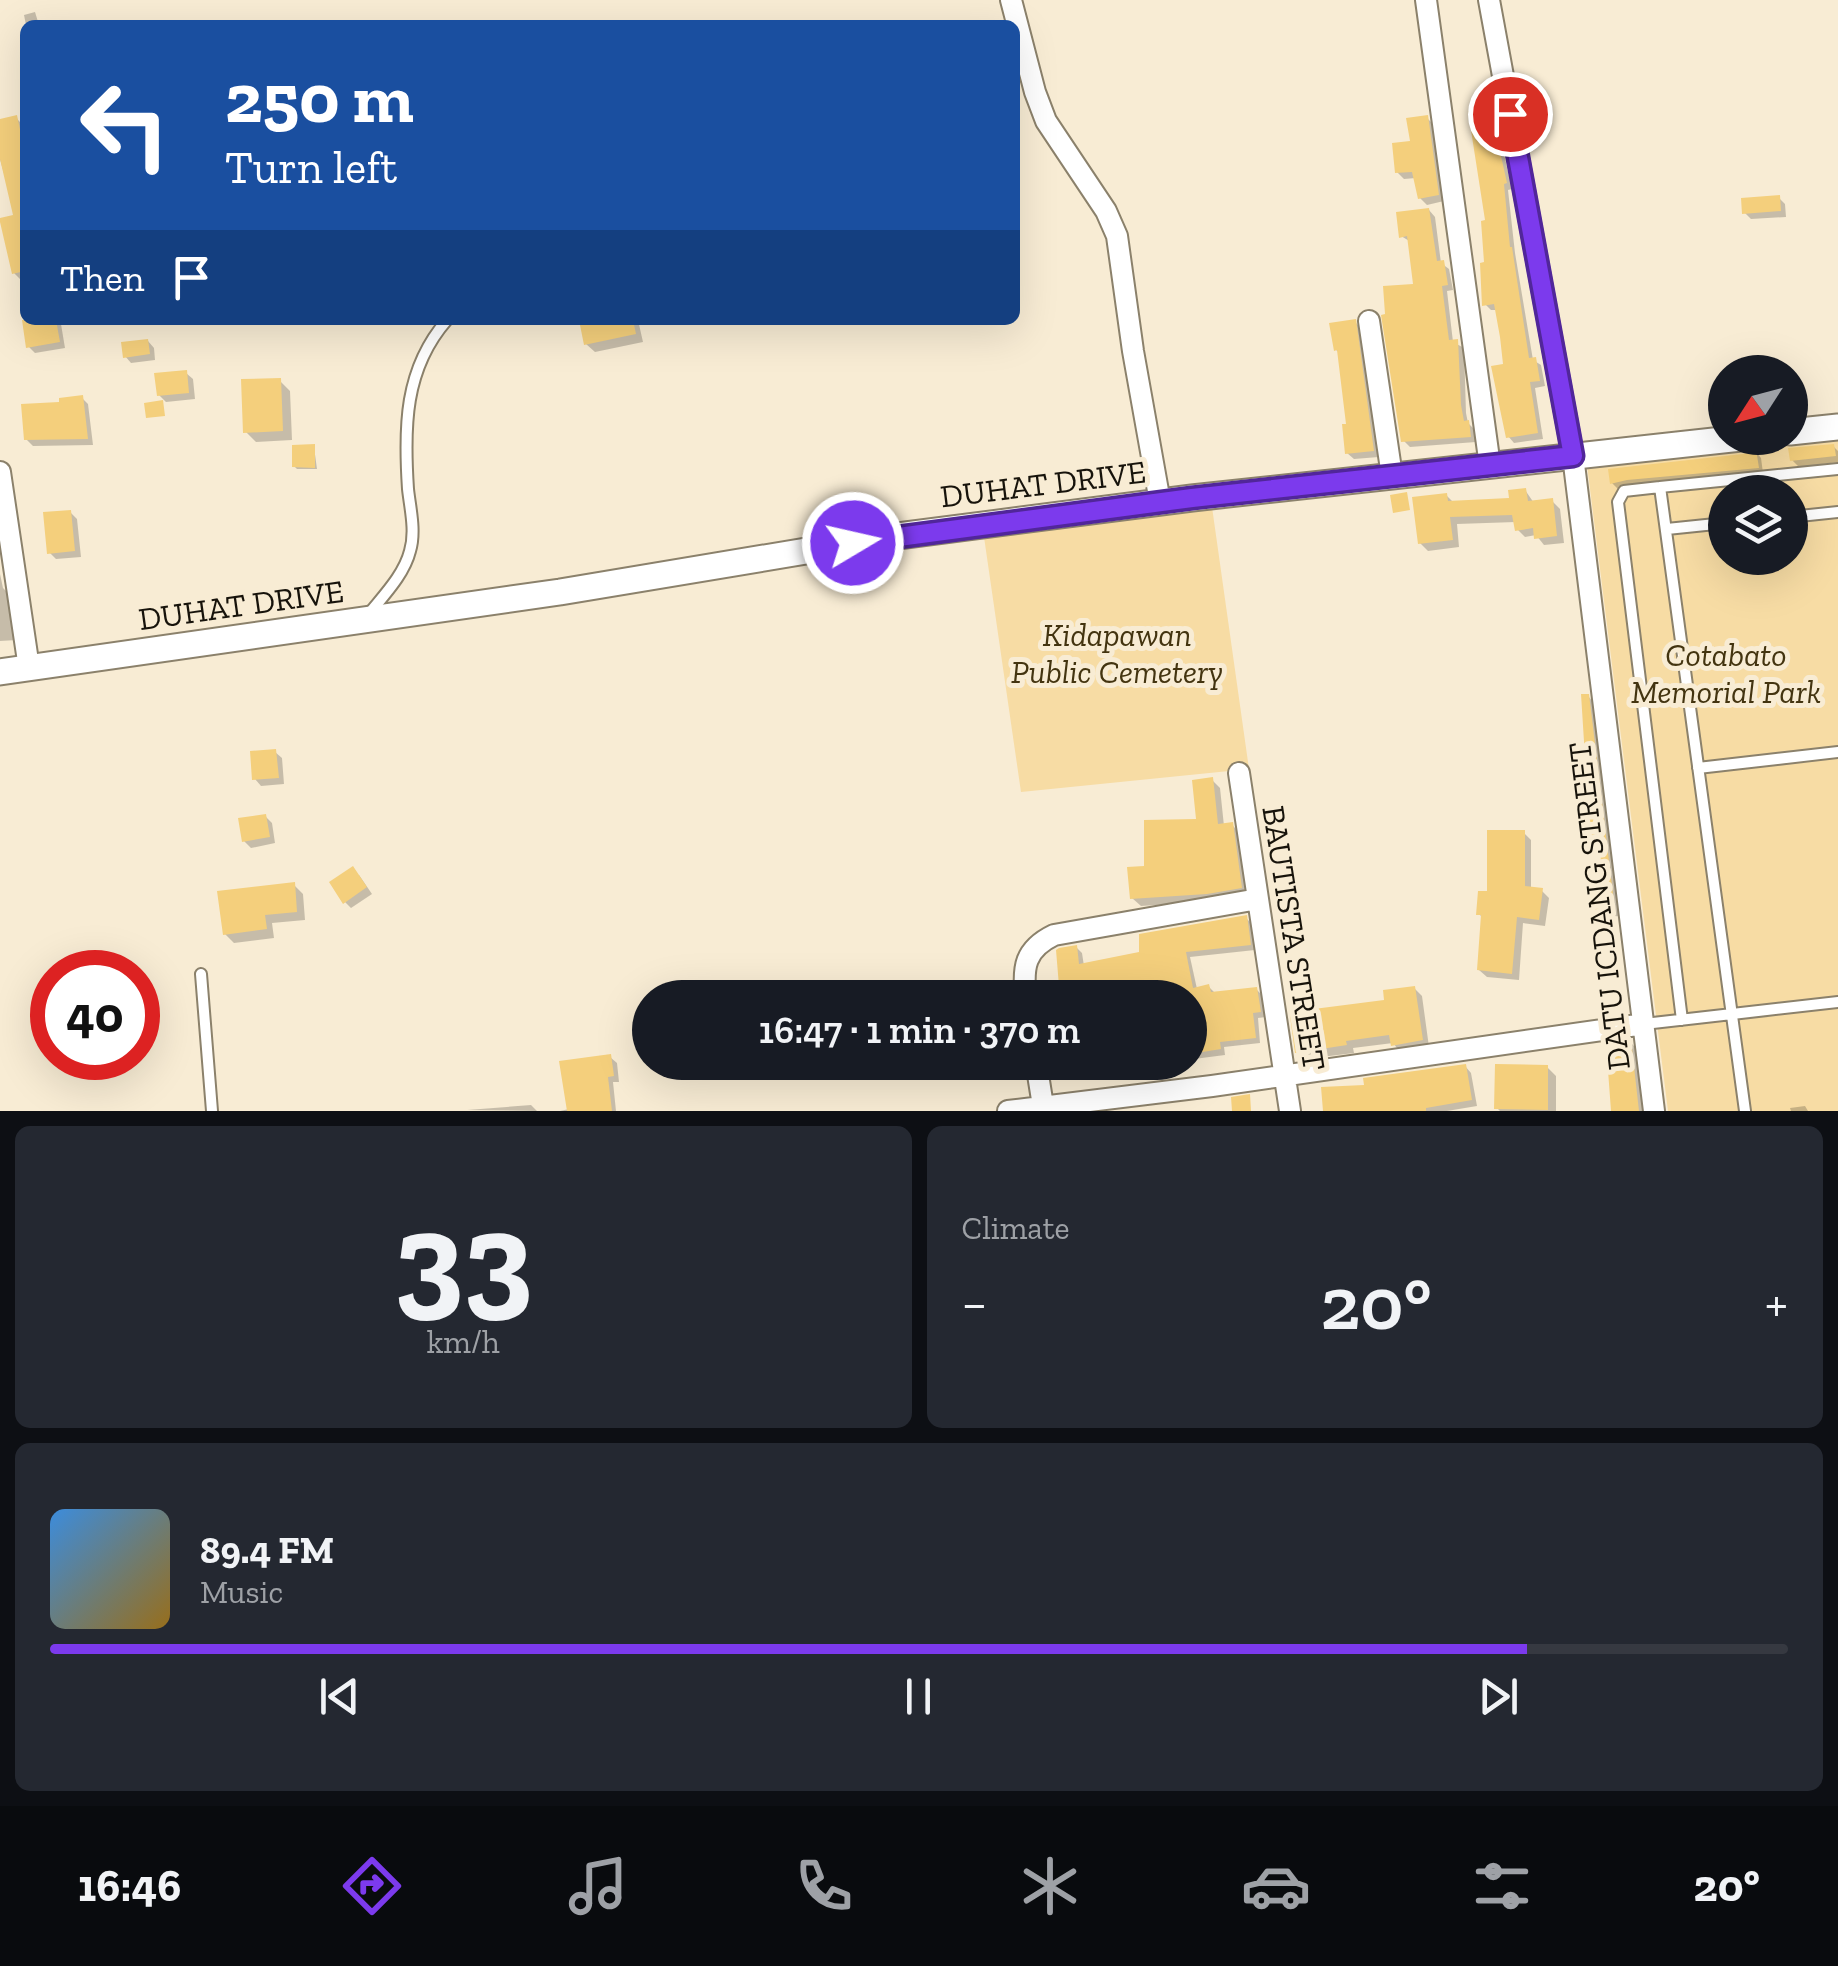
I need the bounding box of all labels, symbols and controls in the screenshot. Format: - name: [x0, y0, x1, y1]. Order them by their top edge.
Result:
- text: 250 m: [225, 56, 414, 140]
- icon: left: [60, 60, 190, 190]
- pin: [1468, 72, 1553, 157]
- icon: arrive: [1483, 87, 1538, 142]
- text: Turn left: [225, 141, 397, 195]
- icon: arrive: [164, 250, 219, 305]
- text: Then: [60, 255, 144, 301]
- north arrow: [1708, 355, 1808, 455]
- map controls: [1708, 355, 1808, 575]
- street label: DUHAT DRIVE: [938, 453, 1148, 515]
- button: layers: [1708, 475, 1808, 575]
- position arrow: [801, 491, 905, 595]
- street label: DUHAT DRIVE: [136, 572, 346, 638]
- park label: Kidapawan Public Cemetery: [1011, 616, 1223, 691]
- park label: Cotabato Memorial Park: [1631, 636, 1821, 711]
- street label: DATU ICDANG STREET: [1560, 740, 1638, 1072]
- street label: BAUTISTA STREET: [1254, 803, 1334, 1073]
- speed limit sign: 40: [30, 950, 160, 1080]
- text: 16:47 · 1 min · 370 m: [759, 1007, 1080, 1053]
- text: 33: [394, 1180, 533, 1336]
- text: Climate: [962, 1209, 1070, 1247]
- text: 20°: [1321, 1258, 1432, 1348]
- text: −: [962, 1270, 987, 1336]
- text: +: [1765, 1270, 1788, 1336]
- text: km/h: [427, 1323, 500, 1361]
- text: 89.4 FM: [200, 1527, 334, 1573]
- text: Music: [200, 1573, 283, 1611]
- icon: previous: [312, 1669, 367, 1724]
- icon: pause: [891, 1669, 946, 1724]
- icon: next: [1471, 1669, 1526, 1724]
- icon: directions: [337, 1851, 407, 1921]
- icon: music: [563, 1851, 633, 1921]
- icon: phone: [789, 1851, 859, 1921]
- icon: climate: [1015, 1851, 1085, 1921]
- icon: car: [1241, 1851, 1311, 1921]
- icon: filters: [1467, 1851, 1537, 1921]
- text: 16:46: [78, 1859, 181, 1913]
- text: 20°: [1693, 1859, 1760, 1913]

